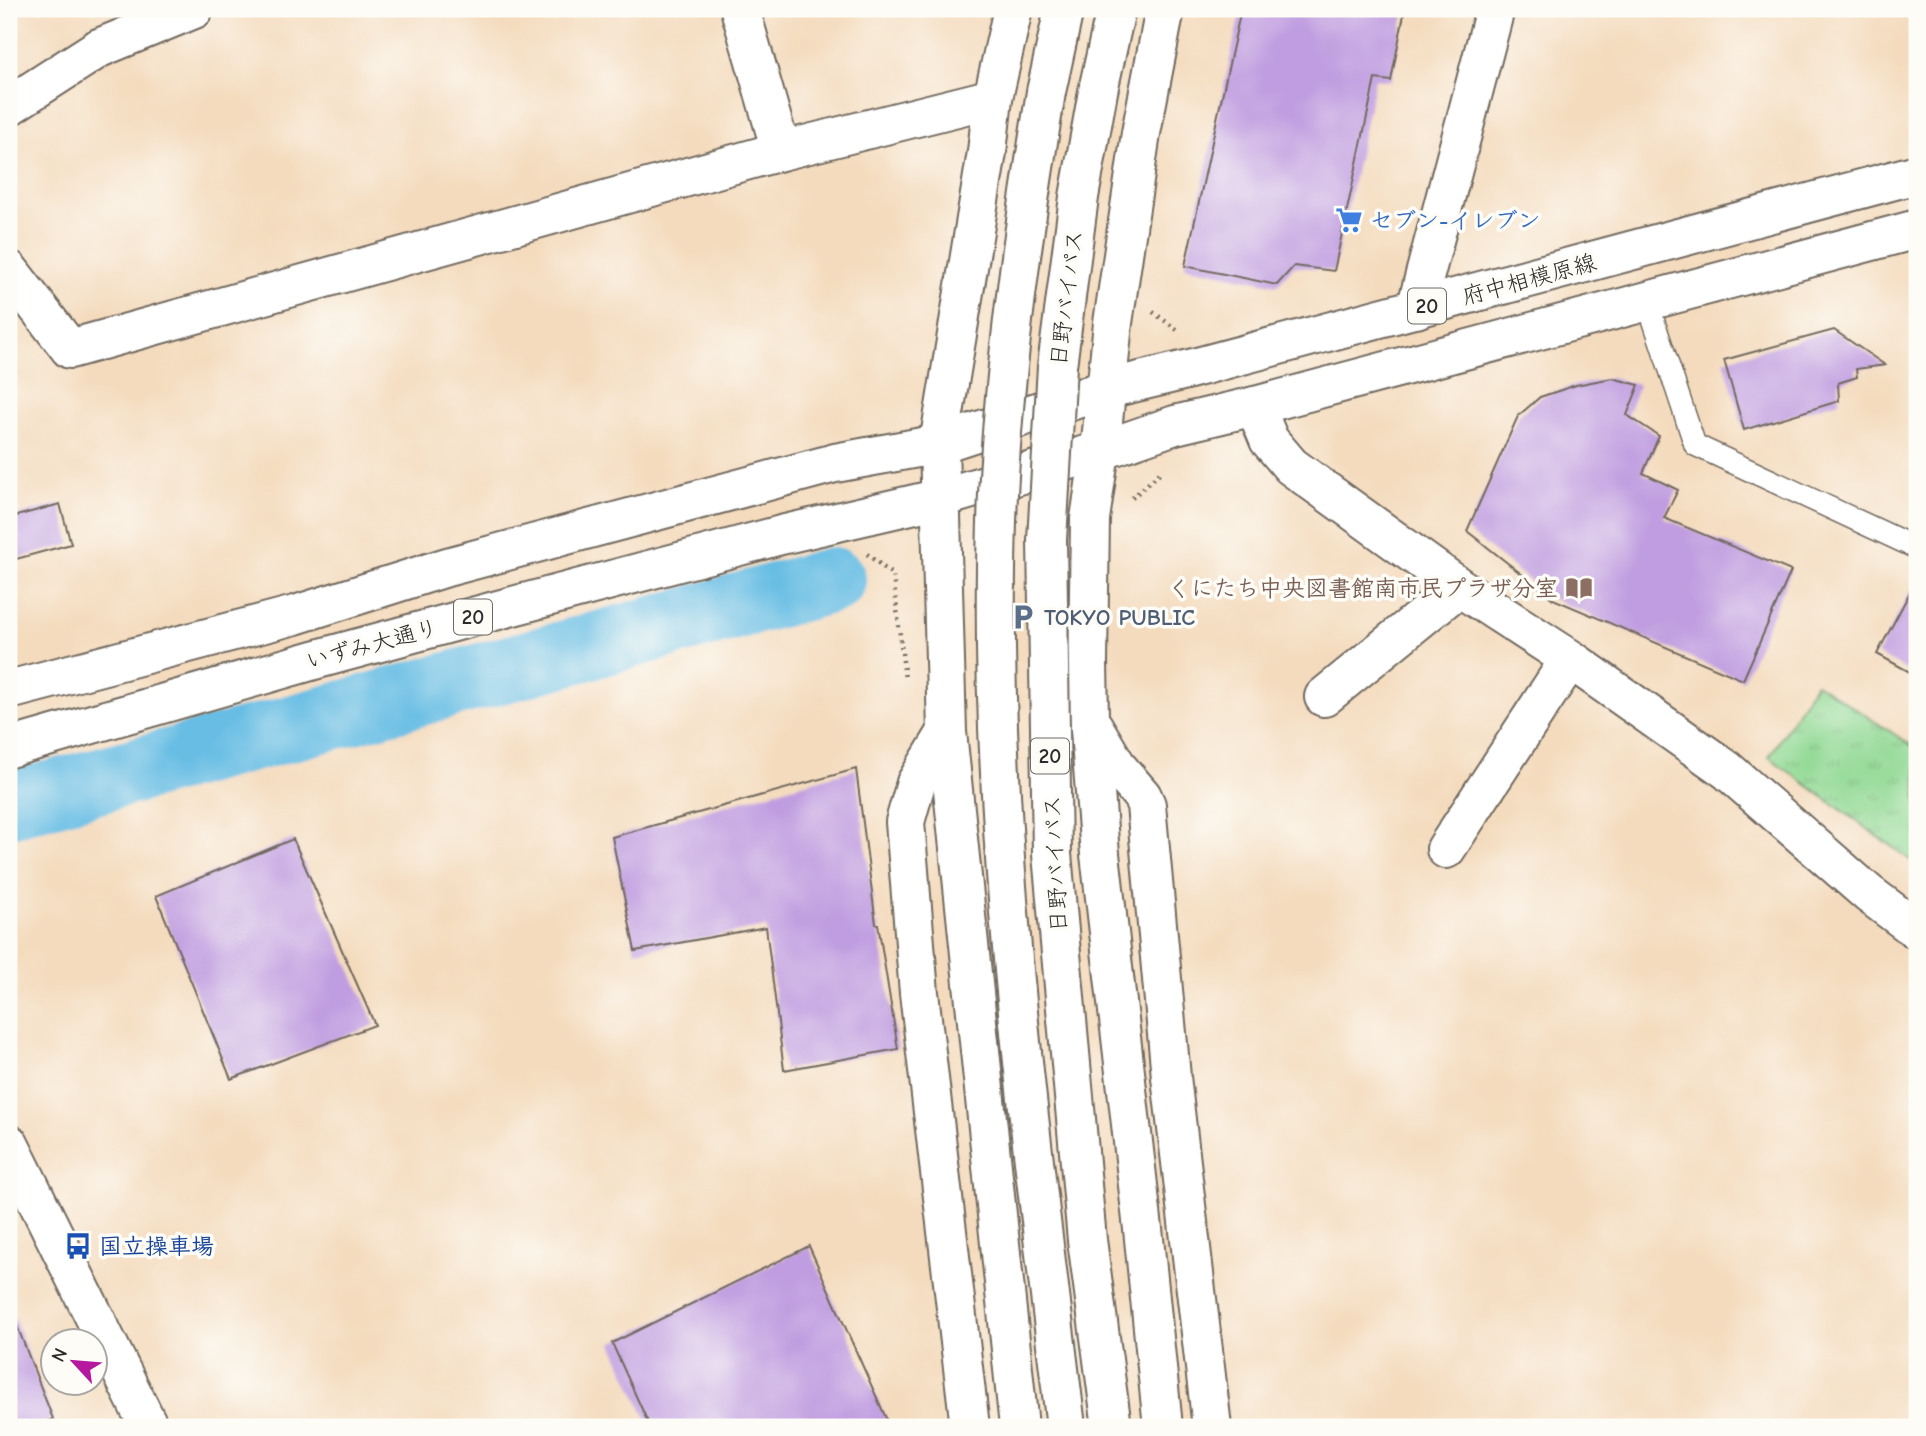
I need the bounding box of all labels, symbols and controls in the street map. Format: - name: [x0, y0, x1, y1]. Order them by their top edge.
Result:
- supermarket icon: セブン-イレブン: [1334, 205, 1364, 235]
- place label: セブン-イレブン: [1370, 207, 1540, 234]
- street label: 日野バイパス: [1045, 228, 1088, 368]
- street label: 府中相模原線: [1459, 249, 1599, 310]
- road number: 20: [1408, 288, 1446, 324]
- library icon: くにたち中央図書館南市民プラザ分室: [1564, 573, 1594, 603]
- place label: くにたち中央図書館南市民プラザ分室: [1167, 575, 1558, 602]
- road number: 20: [454, 600, 492, 634]
- parking icon: TOKYO PUBLIC: [1008, 602, 1038, 632]
- place label: TOKYO PUBLIC: [1044, 604, 1195, 631]
- street label: いずみ大通り: [303, 614, 441, 675]
- road number: 20: [1031, 738, 1069, 774]
- street label: 日野バイパス: [1038, 795, 1073, 933]
- bus stop icon: 国立操車場: [63, 1231, 93, 1261]
- place label: 国立操車場: [99, 1233, 214, 1260]
- north arrow: [38, 1328, 108, 1398]
- text: N: [47, 1345, 72, 1365]

